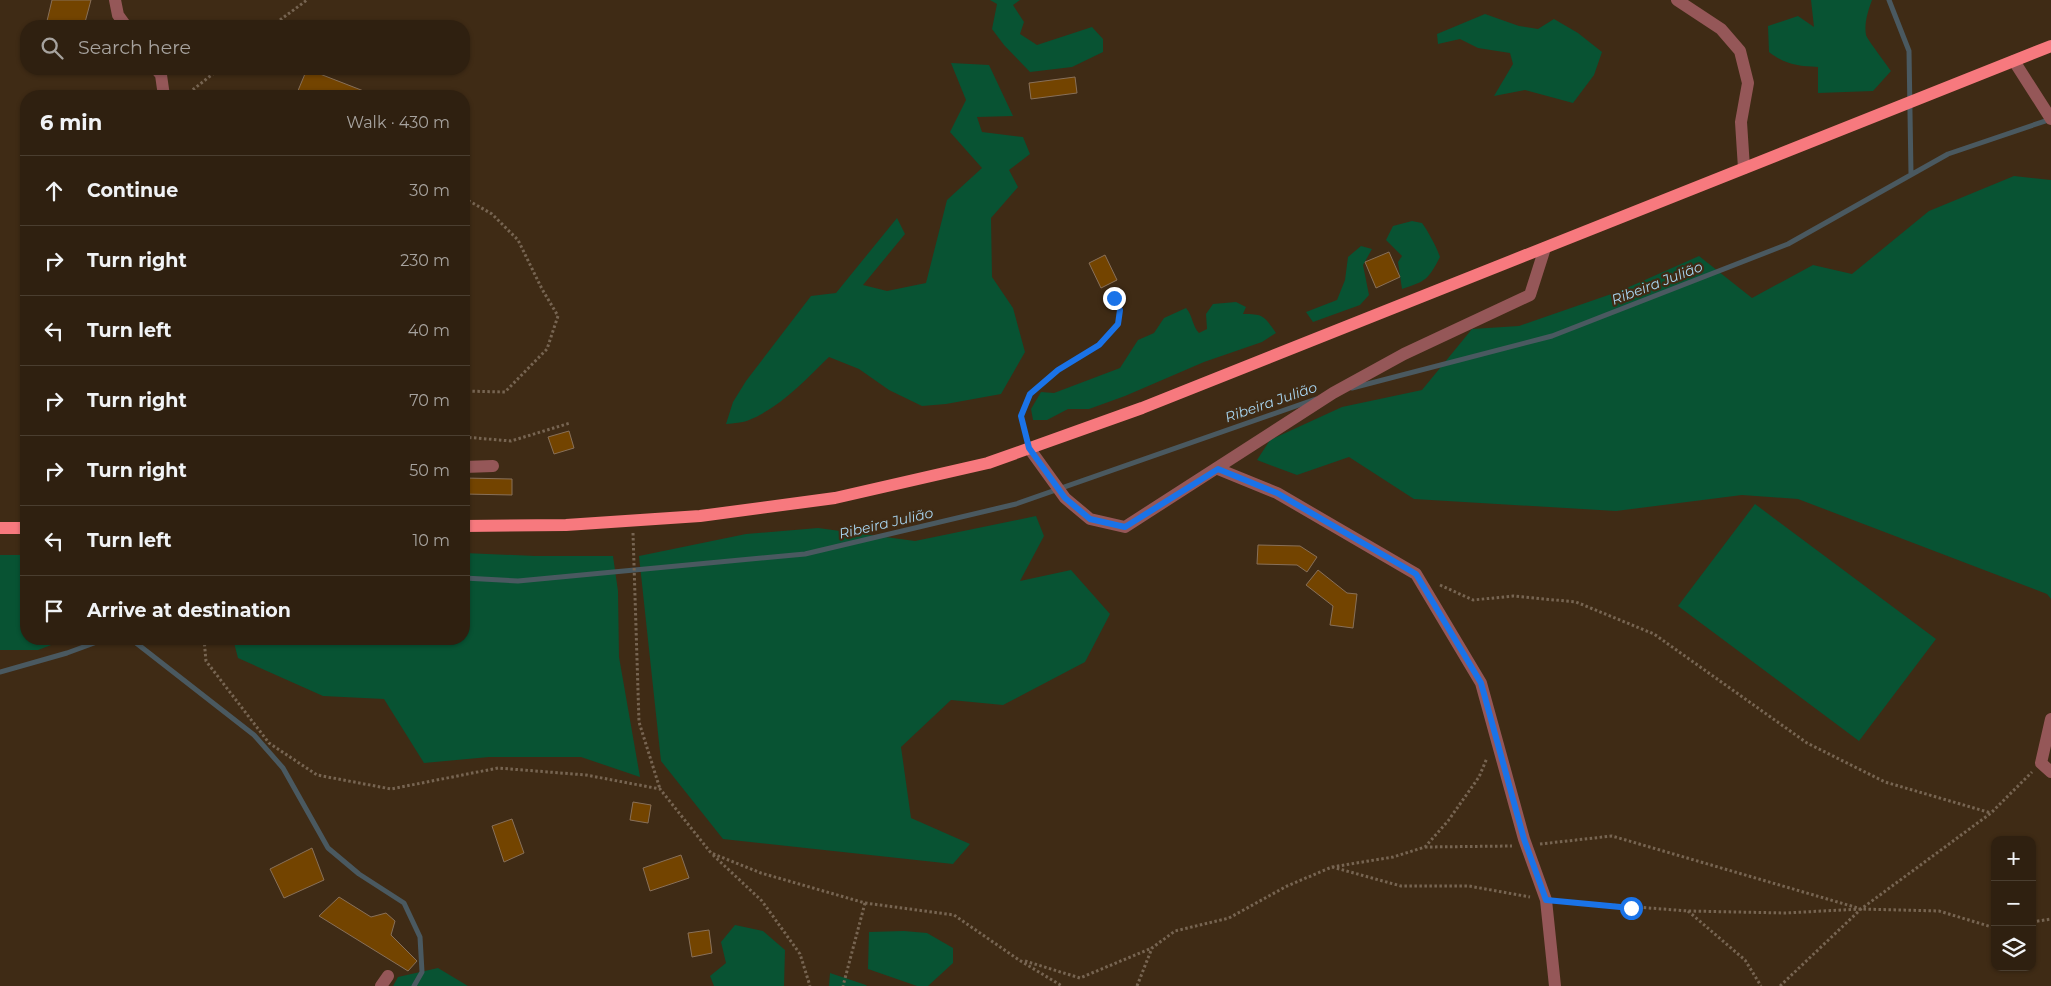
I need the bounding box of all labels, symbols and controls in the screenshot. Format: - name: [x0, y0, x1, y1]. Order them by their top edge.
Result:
- search box: [20, 20, 470, 75]
- icon: search: [38, 34, 66, 62]
- text: Search here: [78, 36, 191, 59]
- text: 6 min: [40, 110, 102, 135]
- text: Walk · 430 m: [346, 113, 450, 132]
- icon: ahead: [40, 177, 68, 205]
- text: Continue: [87, 179, 178, 202]
- text: 30 m: [409, 181, 450, 200]
- icon: right: [40, 247, 68, 275]
- text: Turn right: [87, 249, 187, 272]
- text: 230 m: [400, 251, 450, 270]
- water label: Ribeira Julião: [1609, 257, 1705, 309]
- route end: [1103, 287, 1126, 310]
- icon: left: [40, 317, 68, 345]
- text: Turn left: [87, 319, 172, 342]
- text: 40 m: [408, 321, 450, 340]
- water label: Ribeira Julião: [1223, 378, 1320, 426]
- icon: right: [40, 387, 68, 415]
- text: Turn right: [87, 389, 187, 412]
- text: 70 m: [409, 391, 450, 410]
- icon: right: [40, 457, 68, 485]
- text: Turn right: [87, 459, 187, 482]
- text: 50 m: [409, 461, 450, 480]
- water label: Ribeira Julião: [837, 503, 935, 543]
- icon: left: [40, 527, 68, 555]
- text: Turn left: [87, 529, 172, 552]
- text: 10 m: [412, 531, 450, 550]
- icon: arrive: [40, 597, 68, 625]
- text: Arrive at destination: [87, 599, 291, 622]
- map controls: [1991, 836, 2036, 971]
- button: +: [1991, 836, 2036, 881]
- button: −: [1991, 881, 2036, 926]
- route start: [1620, 897, 1643, 920]
- button: layers: [1991, 926, 2036, 971]

